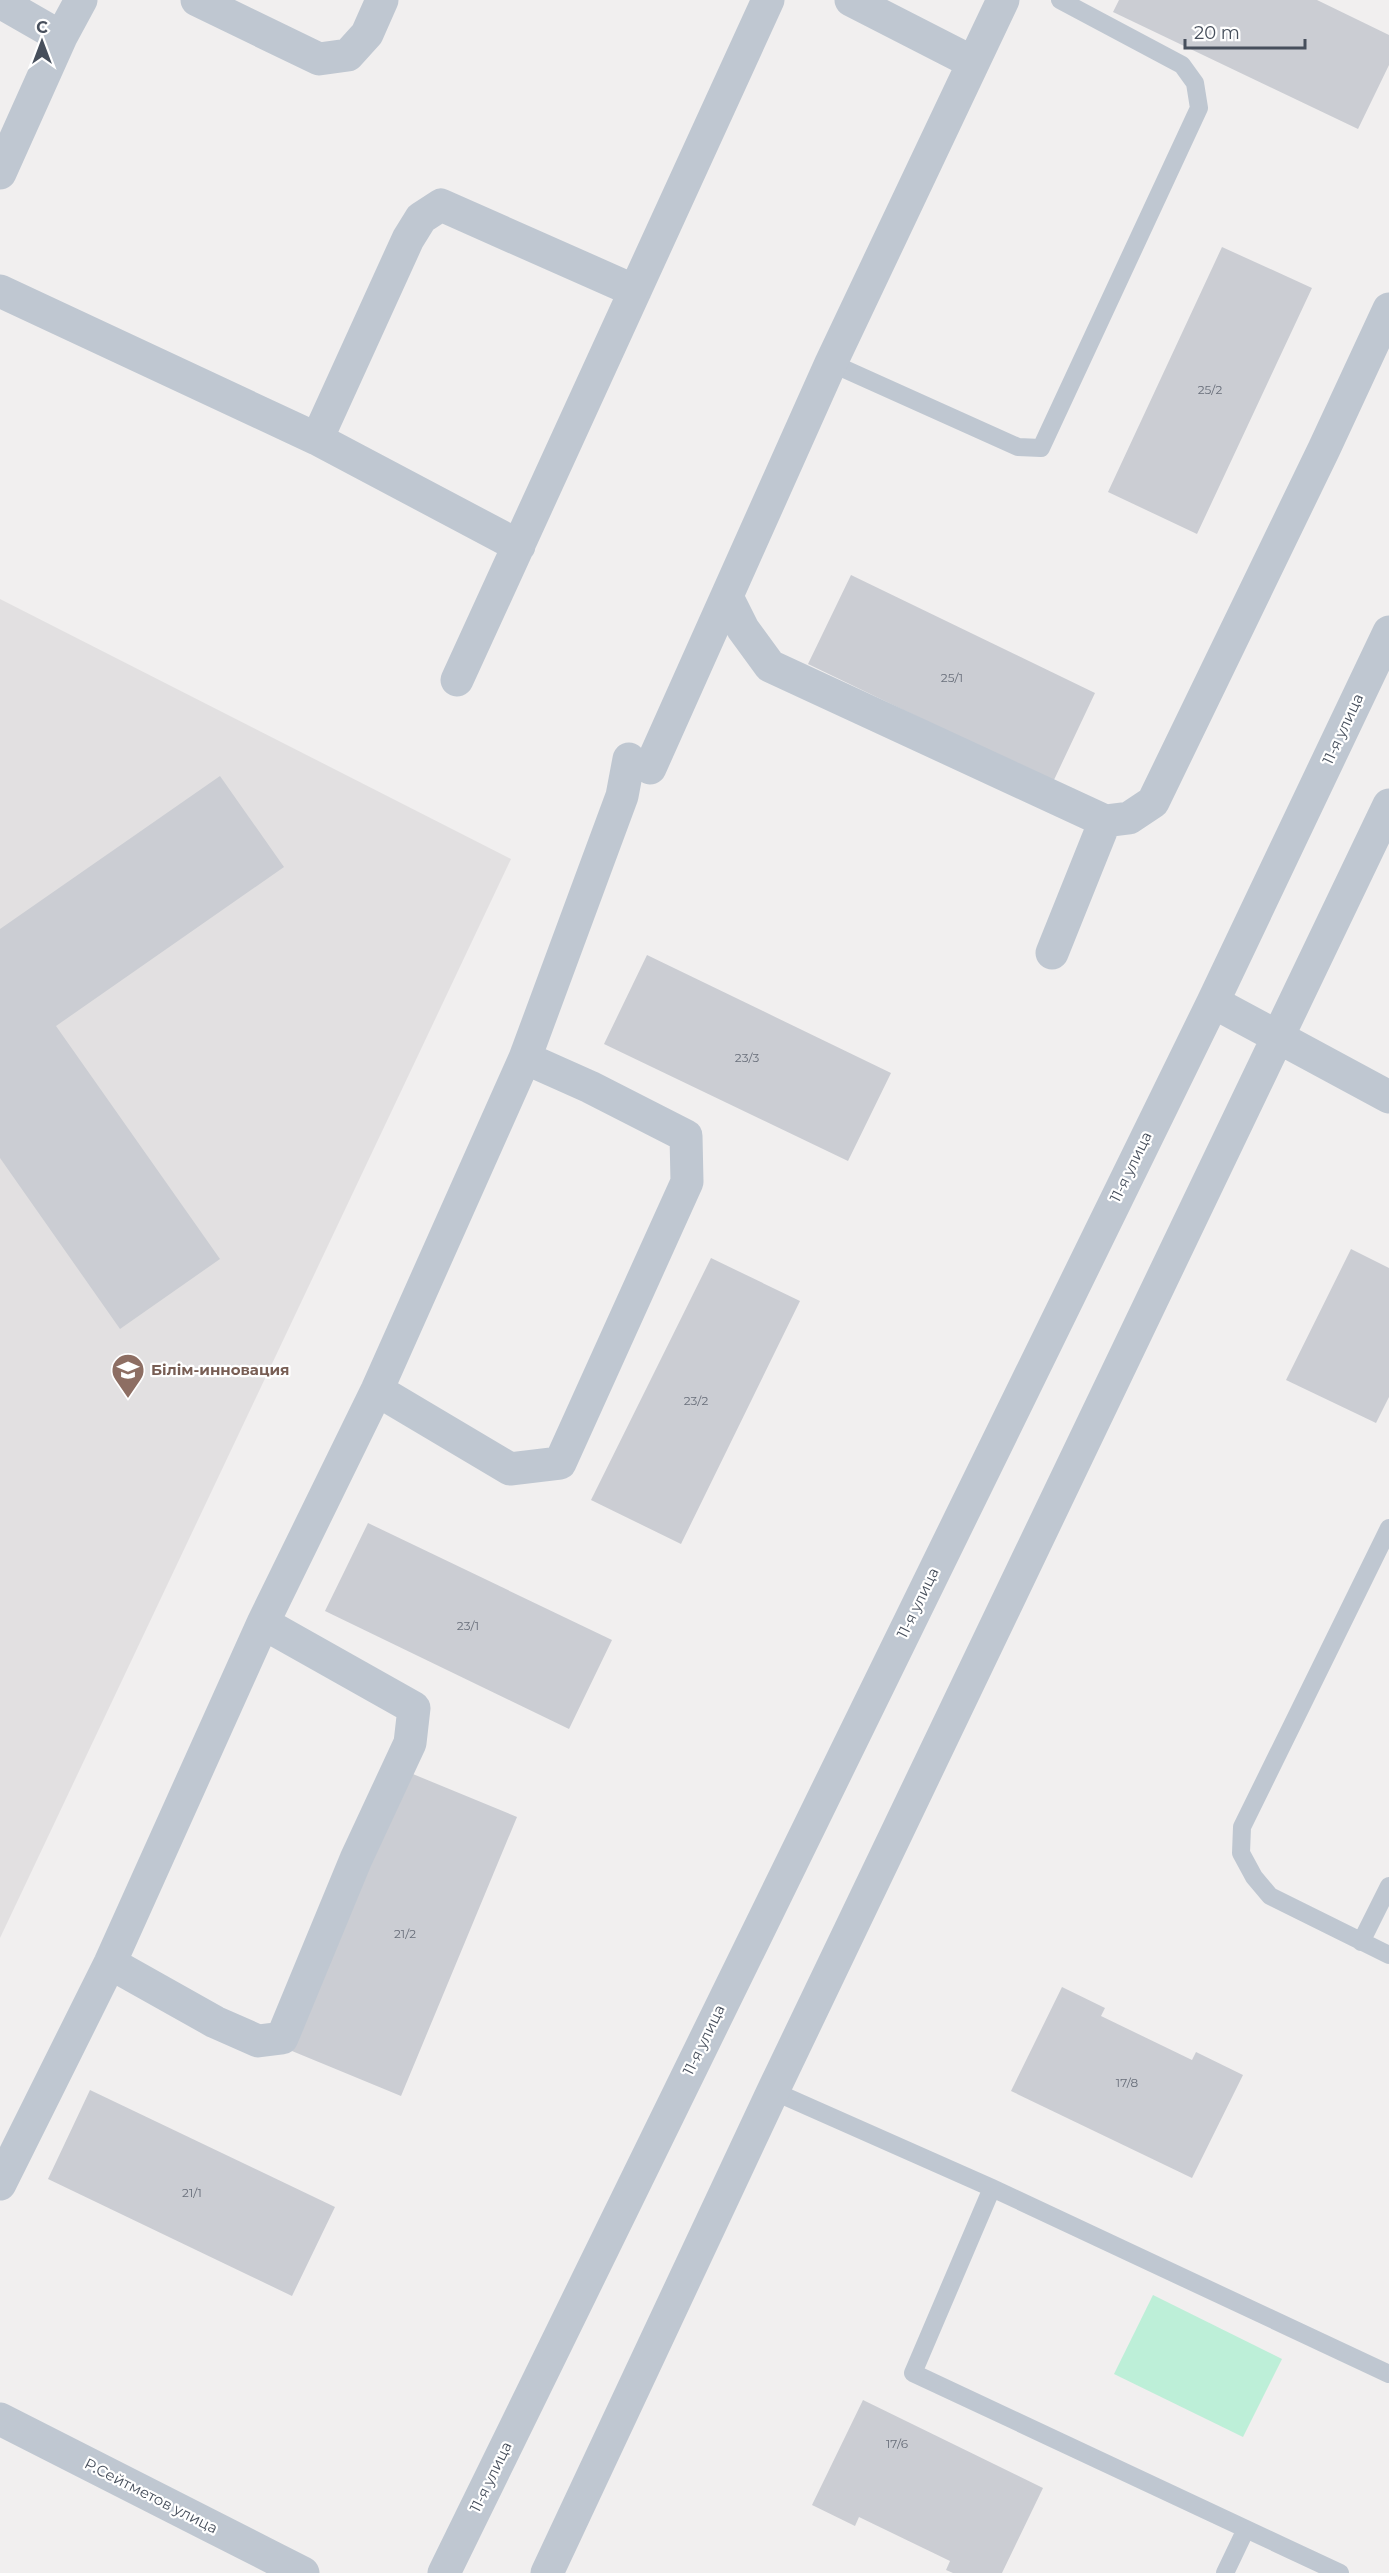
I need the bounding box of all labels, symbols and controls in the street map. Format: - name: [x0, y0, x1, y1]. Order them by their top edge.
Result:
- north arrow: [12, 12, 72, 72]
- scale bar: [1185, 12, 1305, 50]
- text: С: [36, 18, 48, 37]
- text: 20 m: [1194, 22, 1240, 44]
- house number: 25/2: [1198, 382, 1222, 397]
- house number: 25/1: [941, 670, 963, 685]
- street label: 11-я улица: [1318, 690, 1367, 767]
- house number: 23/3: [735, 1050, 759, 1065]
- street label: 11-я улица: [1105, 1128, 1156, 1205]
- school or university icon: Білім-инновация: [110, 1352, 146, 1399]
- place label: Білім-инновация: [151, 1360, 290, 1379]
- house number: 23/2: [684, 1393, 708, 1408]
- street label: 11-я улица: [892, 1564, 943, 1641]
- house number: 23/1: [457, 1618, 479, 1633]
- house number: 21/2: [394, 1926, 416, 1941]
- street label: 11-я улица: [678, 2001, 729, 2078]
- house number: 17/8: [1116, 2075, 1138, 2090]
- house number: 21/1: [182, 2185, 202, 2200]
- house number: 17/6: [886, 2436, 908, 2451]
- street label: 11-я улица: [465, 2438, 516, 2515]
- street label: Р.Сейтметов улица: [81, 2454, 221, 2537]

